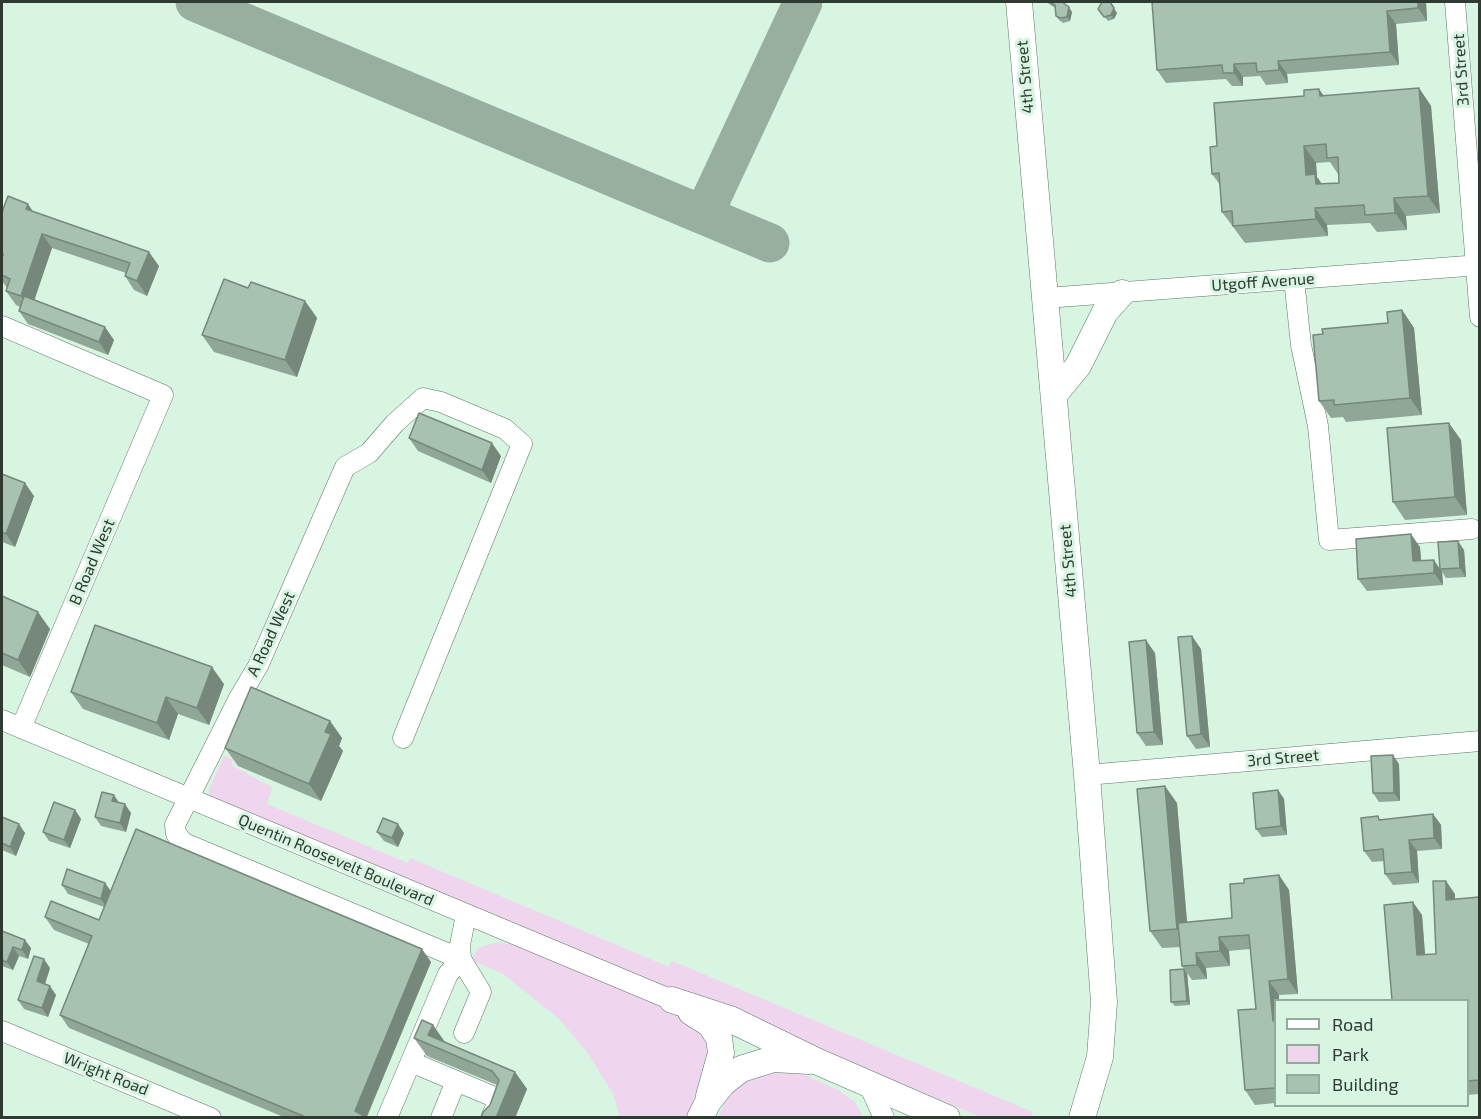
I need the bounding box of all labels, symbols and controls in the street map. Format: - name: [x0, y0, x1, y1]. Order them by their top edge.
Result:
- street label: 3rd Street: [1449, 33, 1473, 107]
- street label: 4th Street: [1012, 40, 1038, 114]
- street label: Utgoff Avenue: [1211, 269, 1315, 295]
- street label: B Road West: [65, 516, 119, 608]
- street label: 4th Street: [1055, 524, 1081, 598]
- street label: A Road West: [243, 588, 299, 680]
- street label: 3rd Street: [1246, 745, 1320, 771]
- street label: Quentin Roosevelt Boulevard: [235, 810, 437, 910]
- legend: [1274, 999, 1469, 1107]
- text: Road: [1332, 1013, 1373, 1035]
- text: Park: [1332, 1043, 1369, 1065]
- street label: Wright Road: [61, 1048, 151, 1100]
- text: Building: [1332, 1073, 1399, 1095]

